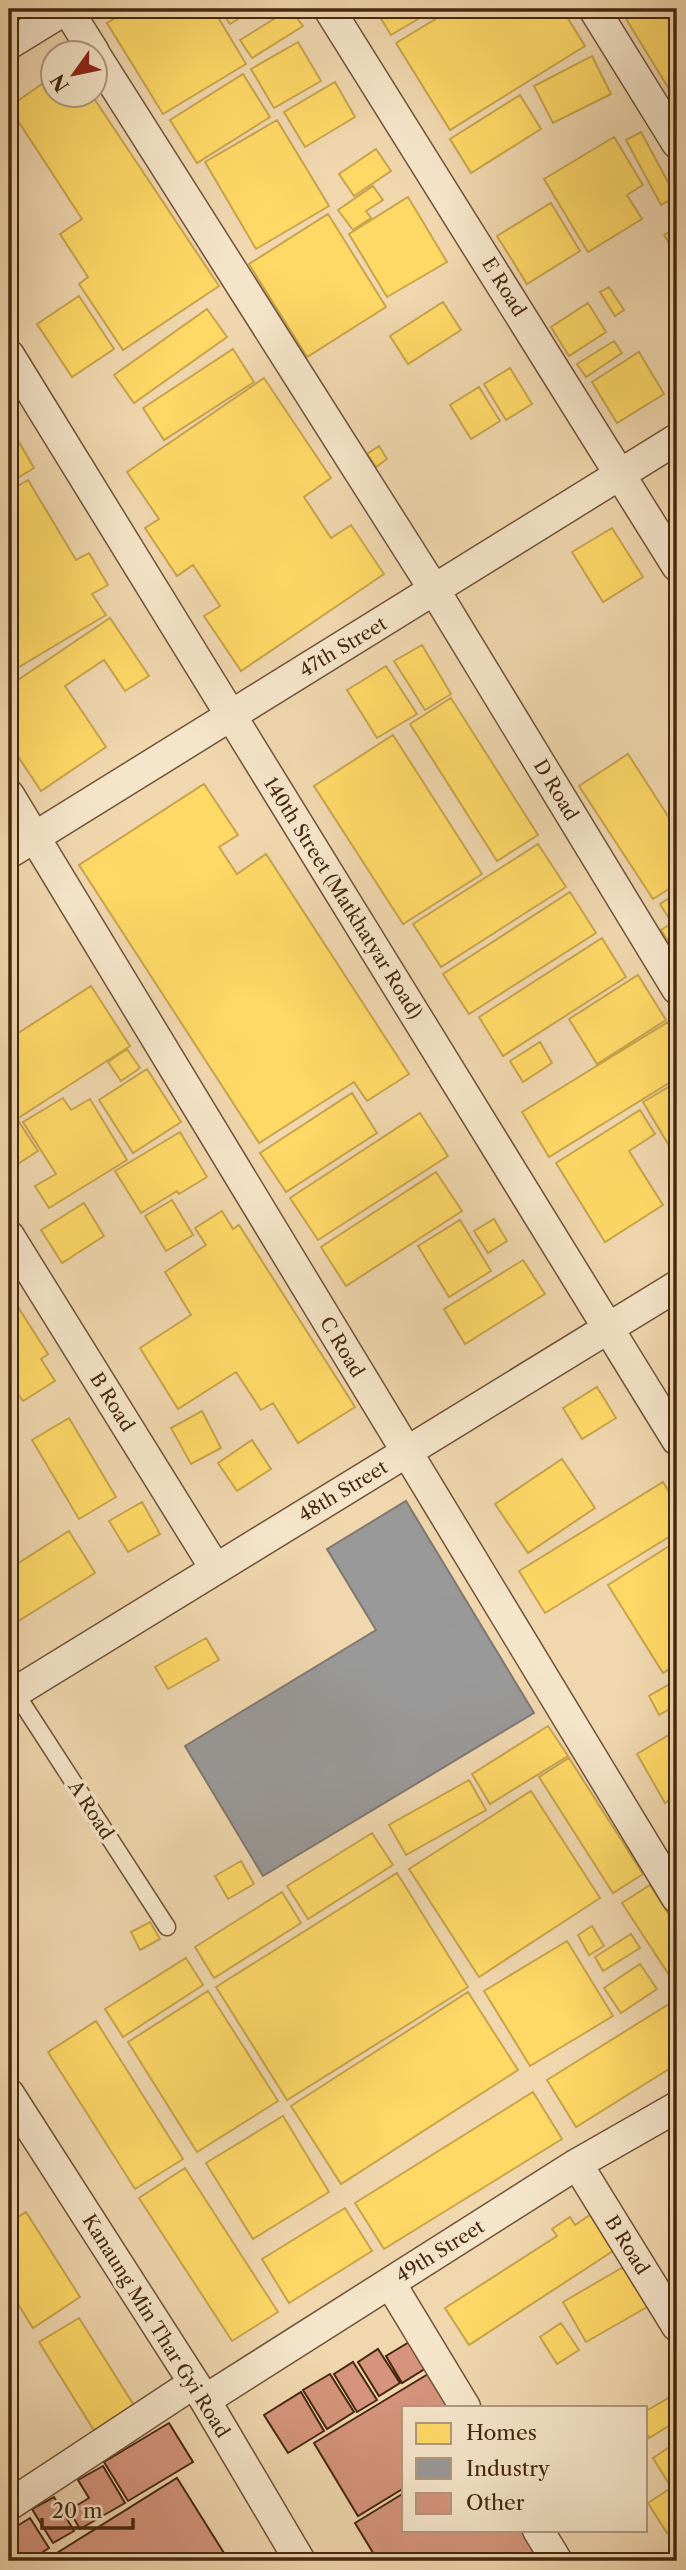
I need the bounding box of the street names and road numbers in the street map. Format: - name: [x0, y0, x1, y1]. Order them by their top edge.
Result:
- street label: E Road: [477, 253, 531, 321]
- street label: 47th Street: [295, 612, 391, 682]
- street label: D Road: [529, 755, 583, 825]
- street label: 140th Street (Matkhatyar Road): [259, 773, 427, 1023]
- street label: C Road: [315, 1312, 369, 1382]
- street label: B Road: [85, 1368, 139, 1436]
- street label: 48th Street: [294, 1455, 392, 1527]
- street label: A Road: [63, 1775, 119, 1844]
- street label: Kanaung Min Thar Gyi Road: [78, 2210, 235, 2442]
- street label: B Road: [600, 2211, 654, 2279]
- street label: 49th Street: [392, 2215, 489, 2287]

